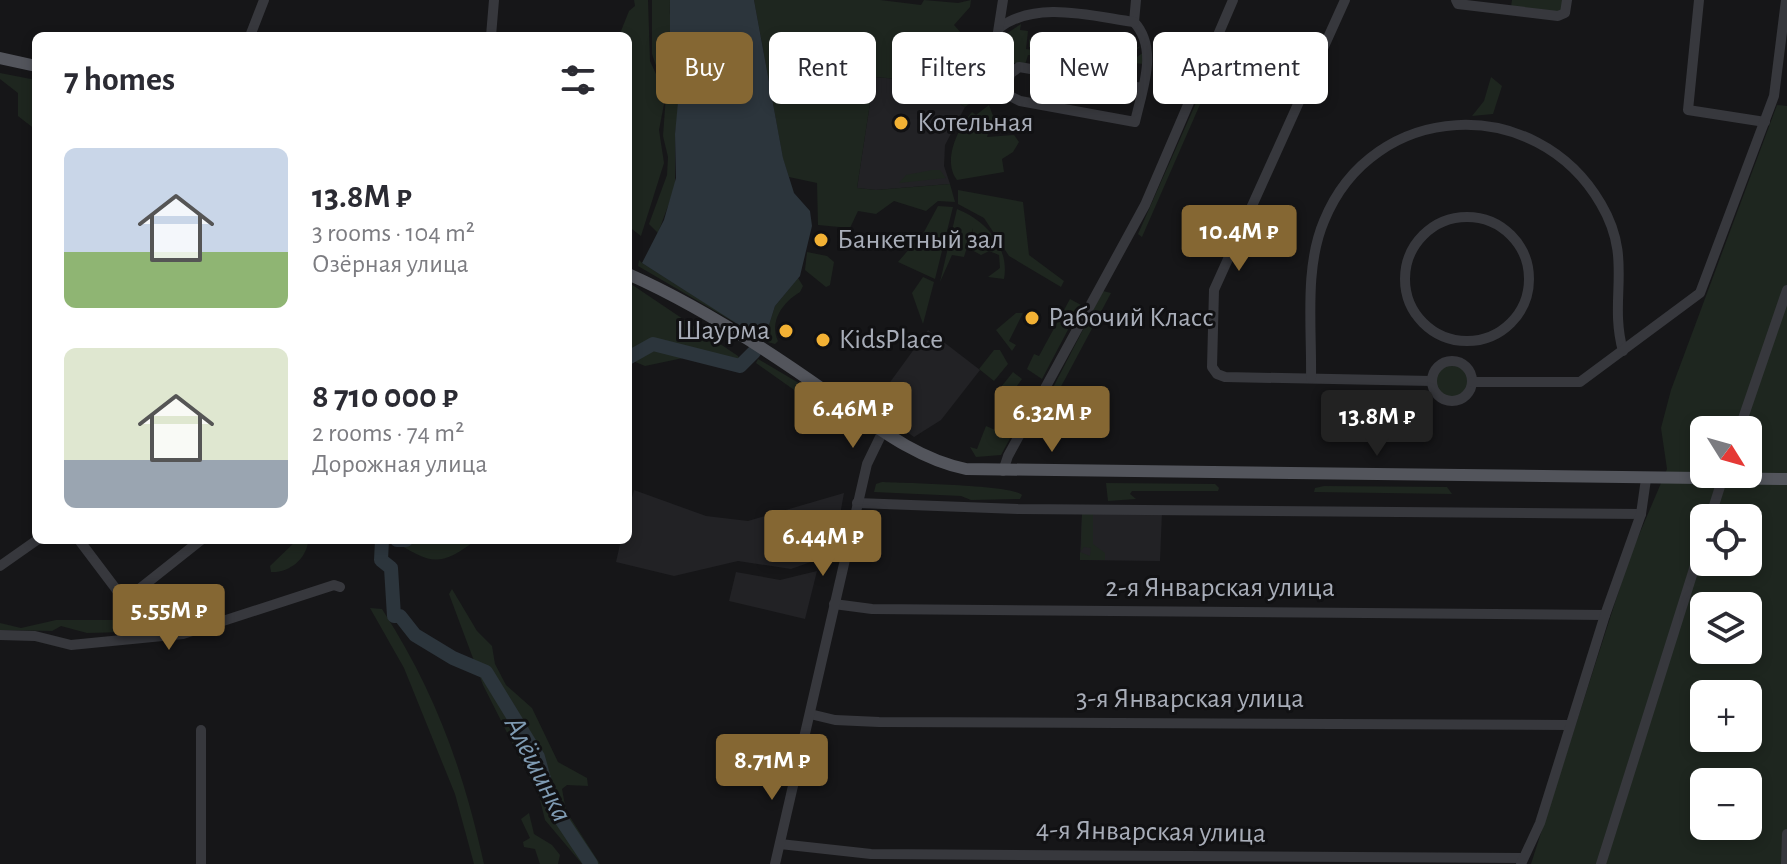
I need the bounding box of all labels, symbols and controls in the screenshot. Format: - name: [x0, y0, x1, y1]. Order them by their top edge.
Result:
- chip: Buy: [656, 32, 753, 104]
- chip: Rent: [769, 32, 876, 104]
- chip: Filters: [892, 32, 1014, 104]
- chip: New: [1030, 32, 1137, 104]
- chip: Apartment: [1153, 32, 1328, 104]
- icon: filters: [556, 58, 600, 102]
- text: 7 homes: [64, 63, 175, 97]
- place label: Котельная: [917, 109, 1034, 137]
- marker: Котельная: [892, 114, 910, 132]
- icon: home: [128, 180, 224, 276]
- text: 13.8M ₽: [312, 180, 412, 214]
- pin: 10.4M ₽: [1165, 205, 1313, 273]
- text: 10.4M ₽: [1200, 218, 1278, 244]
- text: 3 rooms · 104 m²: [312, 220, 475, 246]
- place label: Банкетный зал: [837, 226, 1004, 254]
- marker: Банкетный зал: [812, 231, 830, 249]
- text: Озёрная улица: [312, 251, 469, 277]
- place label: Рабочий Класс: [1048, 304, 1214, 332]
- marker: Рабочий Класс: [1023, 309, 1041, 327]
- place label: Шаурма: [676, 317, 770, 345]
- marker: Шаурма: [777, 322, 795, 340]
- place label: KidsPlace: [839, 326, 943, 354]
- marker: KidsPlace: [814, 331, 832, 349]
- icon: home: [128, 380, 224, 476]
- text: 8 710 000 ₽: [312, 380, 458, 414]
- pin: 6.46M ₽: [779, 382, 927, 450]
- pin: 6.32M ₽: [978, 386, 1126, 454]
- pin: 13.8M ₽: [1303, 390, 1451, 458]
- text: 6.46M ₽: [813, 395, 893, 421]
- text: 6.32M ₽: [1013, 399, 1091, 425]
- text: 13.8M ₽: [1339, 403, 1415, 429]
- north arrow: [1690, 416, 1762, 488]
- map controls: [1690, 416, 1762, 840]
- text: 2 rooms · 74 m²: [312, 420, 464, 446]
- text: Дорожная улица: [312, 451, 487, 477]
- button: locate: [1690, 504, 1762, 576]
- pin: 6.44M ₽: [749, 510, 897, 578]
- text: 6.44M ₽: [782, 523, 864, 549]
- street label: 2-я Январская улица: [1105, 574, 1335, 602]
- pin: 5.55M ₽: [95, 584, 243, 652]
- button: layers: [1690, 592, 1762, 664]
- text: 5.55M ₽: [131, 597, 207, 623]
- button: +: [1690, 680, 1762, 752]
- street label: 3-я Январская улица: [1076, 685, 1304, 713]
- water label: Алёшинка: [498, 710, 577, 827]
- pin: 8.71M ₽: [698, 734, 846, 802]
- text: 8.71M ₽: [734, 747, 810, 773]
- button: −: [1690, 768, 1762, 840]
- street label: 4-я Январская улица: [1036, 816, 1266, 848]

